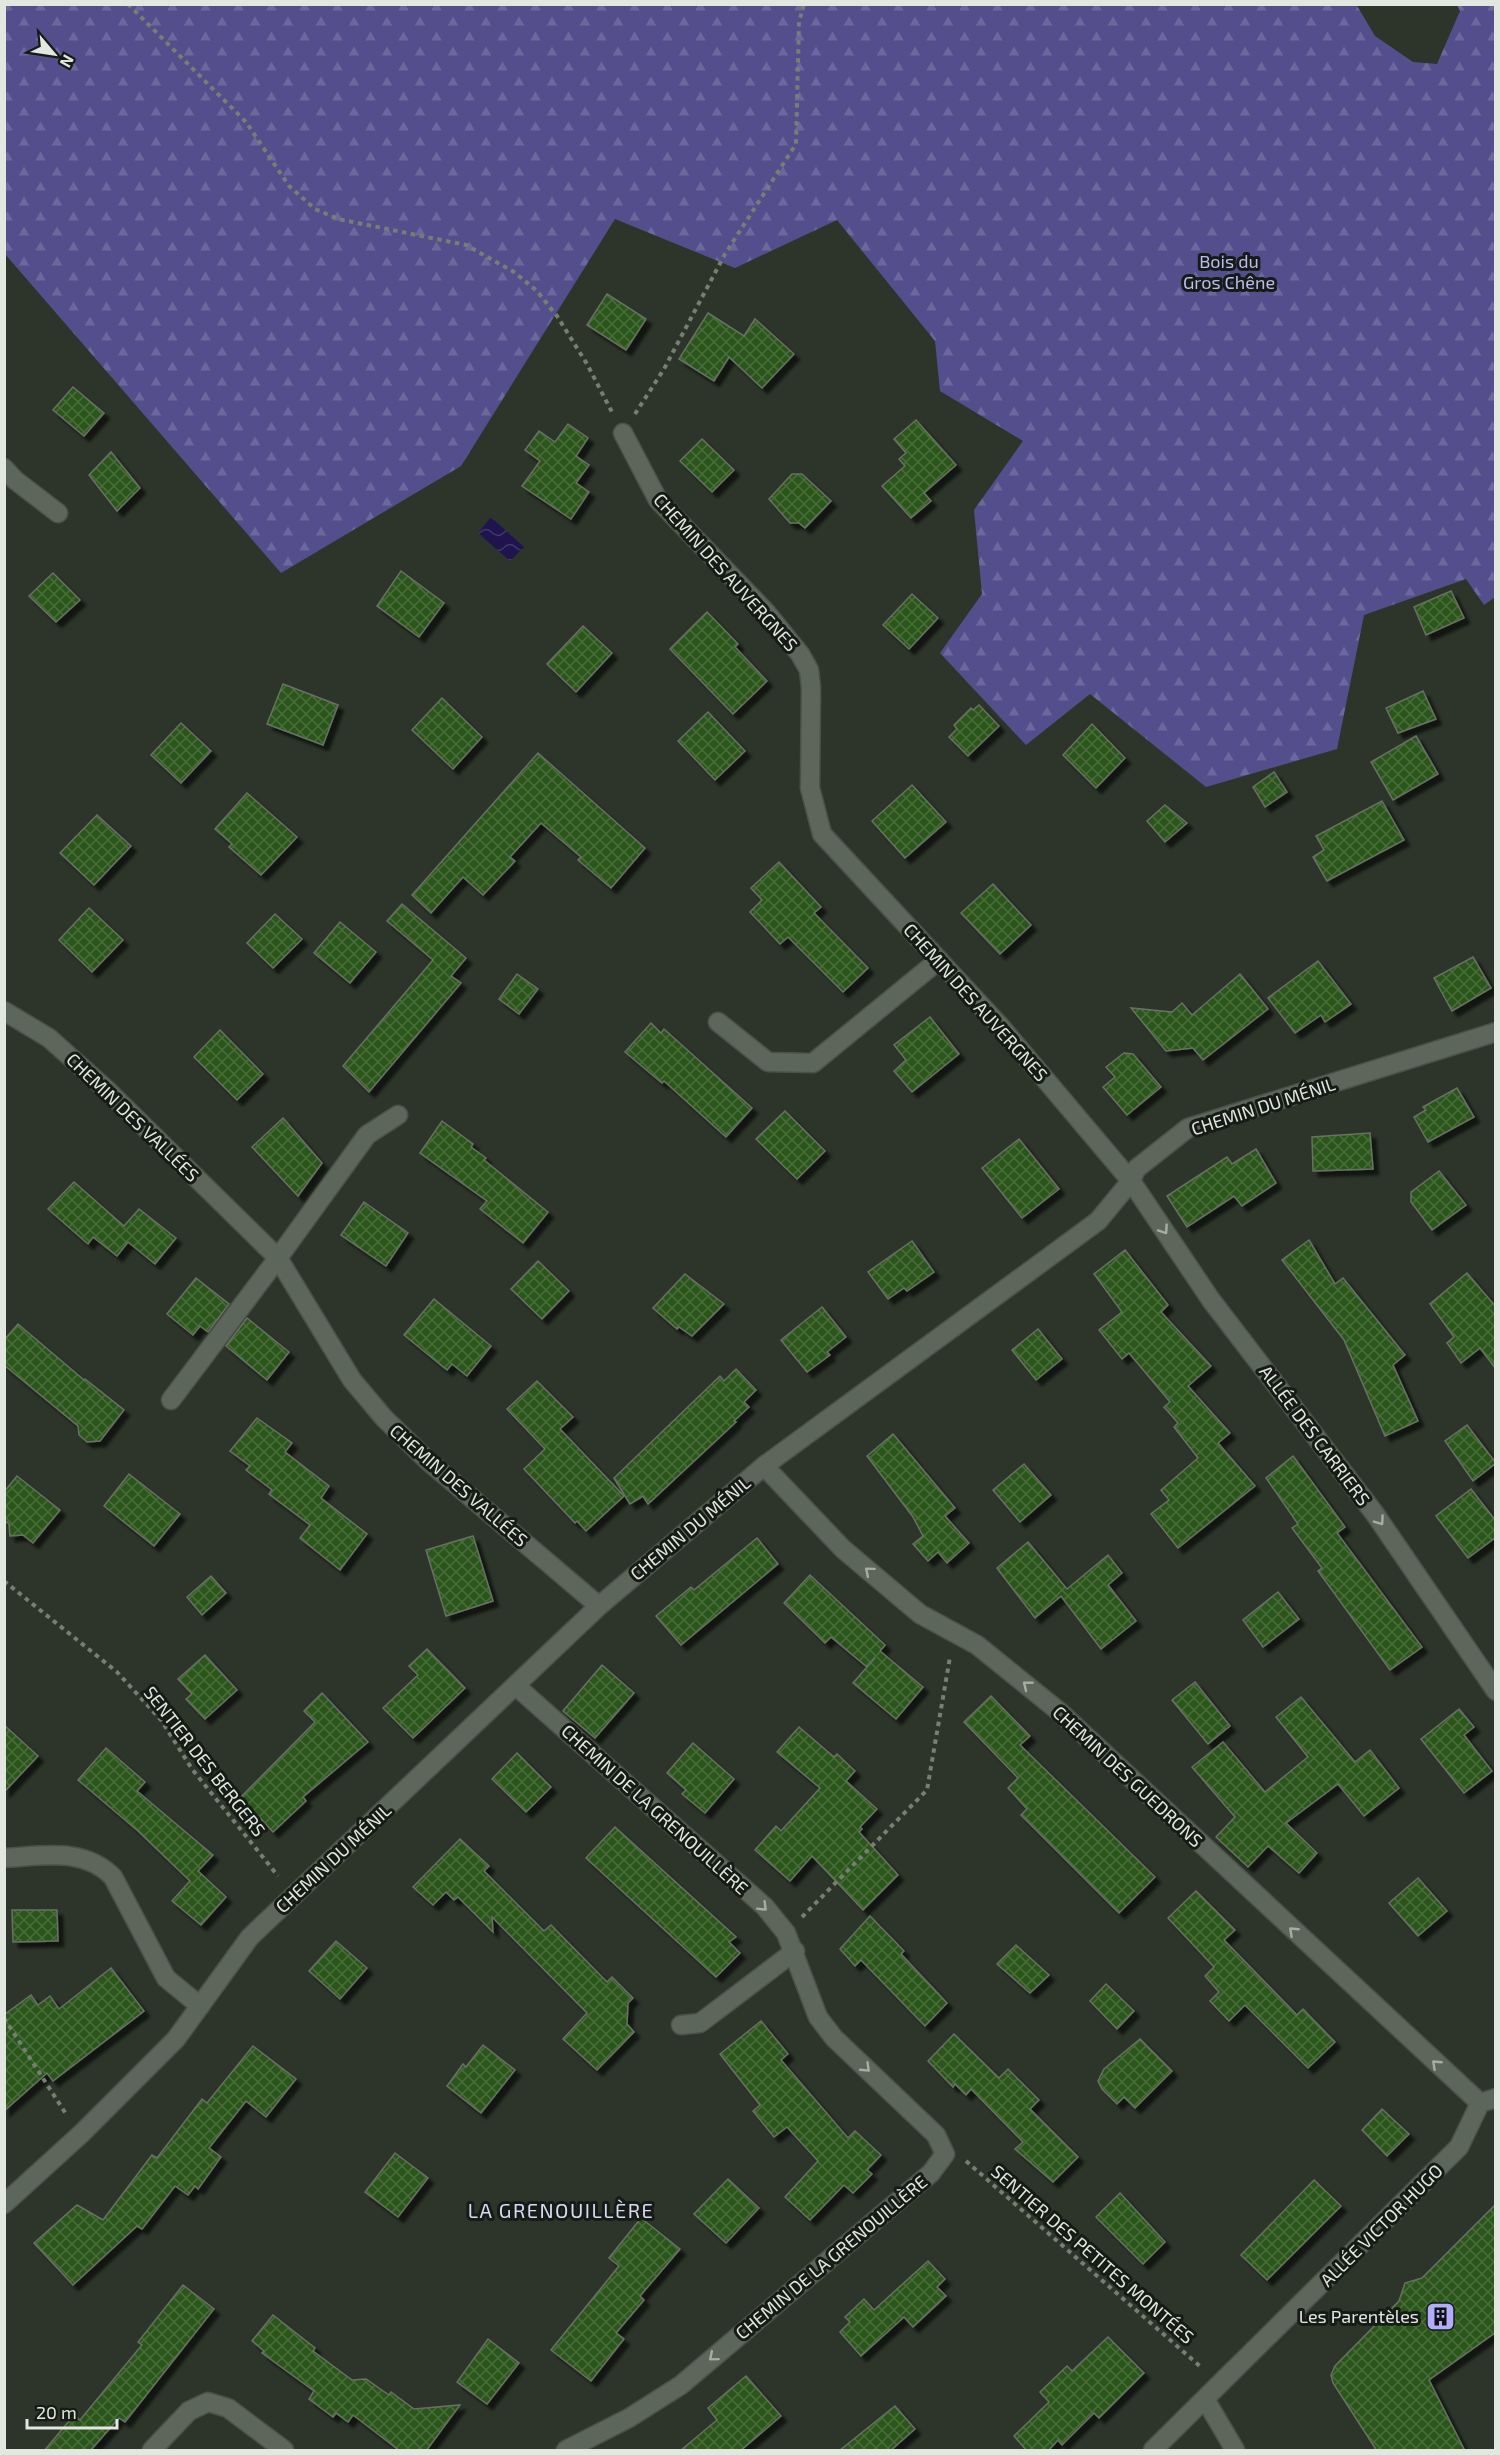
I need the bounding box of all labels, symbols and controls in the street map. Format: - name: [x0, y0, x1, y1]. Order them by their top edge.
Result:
- north arrow: [24, 24, 84, 84]
- text: N: [56, 52, 79, 71]
- park label: Bois du Gros Chêne: [1183, 250, 1275, 293]
- street label: CHEMIN DES AUVERGNES: [649, 489, 803, 655]
- street label: CHEMIN DES AUVERGNES: [899, 919, 1053, 1085]
- street label: CHEMIN DES VALLÉES: [62, 1048, 204, 1186]
- street label: CHEMIN DU MÉNIL: [1188, 1072, 1338, 1140]
- one-way arrow: [1157, 1223, 1168, 1234]
- street label: ALLÉE DES CARRIERS: [1255, 1361, 1375, 1509]
- street label: CHEMIN DES VALLÉES: [386, 1419, 532, 1551]
- street label: CHEMIN DU MÉNIL: [625, 1471, 755, 1585]
- one-way arrow: [1373, 1515, 1384, 1526]
- one-way arrow: [865, 1568, 876, 1579]
- one-way arrow: [1023, 1681, 1034, 1692]
- street label: SENTIER DES BERGERS: [140, 1682, 270, 1840]
- street label: CHEMIN DES GUEDRONS: [1048, 1701, 1208, 1851]
- street label: CHEMIN DE LA GRENOUILLÈRE: [557, 1719, 753, 1899]
- street label: CHEMIN DU MÉNIL: [271, 1799, 395, 1917]
- one-way arrow: [756, 1899, 767, 1910]
- one-way arrow: [1290, 1927, 1300, 1938]
- one-way arrow: [1433, 2060, 1443, 2071]
- one-way arrow: [858, 2061, 869, 2072]
- street label: ALLÉE VICTOR HUGO: [1315, 2159, 1447, 2291]
- street label: SENTIER DES PETITES MONTÉES: [987, 2160, 1199, 2348]
- street label: CHEMIN DE LA GRENOUILLÈRE: [731, 2170, 931, 2344]
- district label: LA GRENOUILLÈRE: [468, 2198, 654, 2222]
- building icon: Les Parentèles: [1424, 2300, 1456, 2332]
- place label: Les Parentèles: [1299, 2305, 1419, 2327]
- one-way arrow: [709, 2350, 720, 2361]
- scale bar: [27, 2392, 117, 2430]
- text: 20 m: [36, 2401, 77, 2423]

